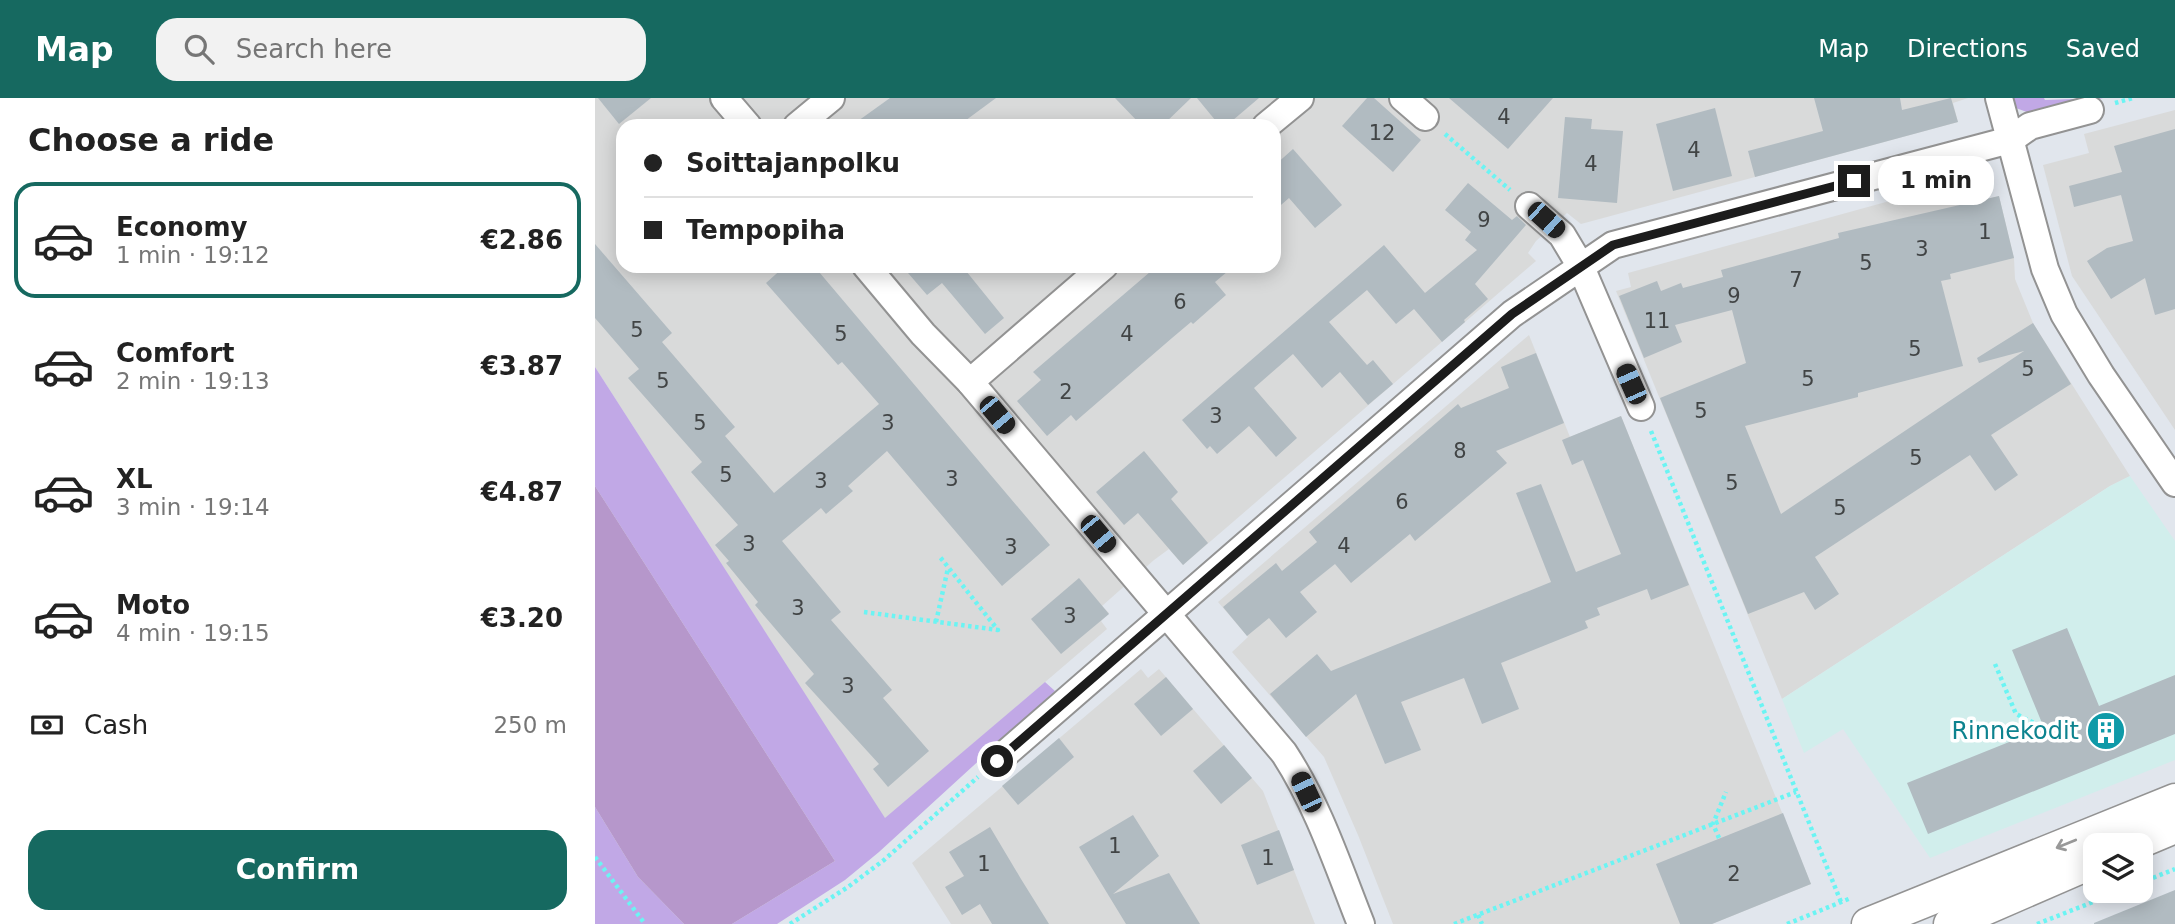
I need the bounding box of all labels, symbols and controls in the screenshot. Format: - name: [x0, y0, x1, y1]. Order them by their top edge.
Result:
- search box: [156, 18, 646, 81]
- text: Map: [35, 30, 114, 69]
- icon: search: [180, 30, 218, 68]
- text: Search here: [236, 34, 392, 64]
- text: Map: [1818, 35, 1869, 63]
- text: Directions: [1907, 35, 2028, 63]
- text: Saved: [2066, 35, 2140, 63]
- house number: 4: [1497, 105, 1511, 129]
- text: Choose a ride: [28, 121, 274, 159]
- house number: 12: [1369, 121, 1395, 145]
- house number: 4: [1687, 138, 1701, 162]
- text: Soittajanpolku: [686, 148, 900, 178]
- house number: 4: [1584, 152, 1598, 176]
- callout: 1 min: [1879, 156, 1994, 206]
- route end: [1838, 165, 1870, 197]
- text: 1 min: [1900, 167, 1972, 193]
- car: [1524, 198, 1569, 242]
- house number: 9: [1477, 208, 1491, 232]
- icon: car: [32, 209, 95, 272]
- text: Economy: [116, 212, 247, 242]
- text: Tempopiha: [686, 215, 845, 245]
- house number: 1: [1978, 220, 1992, 244]
- text: €2.86: [481, 225, 563, 255]
- house number: 3: [1915, 237, 1929, 261]
- text: 1 min · 19:12: [116, 242, 270, 268]
- house number: 5: [1859, 251, 1873, 275]
- house number: 7: [1789, 268, 1803, 292]
- house number: 9: [1727, 284, 1741, 308]
- house number: 6: [1173, 290, 1187, 314]
- house number: 11: [1644, 309, 1670, 333]
- house number: 5: [630, 318, 644, 342]
- house number: 5: [834, 322, 848, 346]
- house number: 4: [1120, 322, 1134, 346]
- icon: car: [32, 335, 95, 398]
- house number: 5: [1908, 337, 1922, 361]
- text: Comfort: [116, 338, 234, 368]
- text: €3.87: [481, 351, 563, 381]
- house number: 5: [2021, 357, 2035, 381]
- car: [1613, 361, 1650, 407]
- house number: 5: [1801, 367, 1815, 391]
- text: 2 min · 19:13: [116, 368, 270, 394]
- house number: 5: [656, 369, 670, 393]
- house number: 2: [1059, 380, 1073, 404]
- car: [976, 392, 1019, 438]
- house number: 5: [1694, 399, 1708, 423]
- house number: 3: [1209, 404, 1223, 428]
- house number: 5: [693, 411, 707, 435]
- house number: 3: [881, 411, 895, 435]
- house number: 8: [1453, 439, 1467, 463]
- house number: 5: [1909, 446, 1923, 470]
- icon: car: [32, 461, 95, 524]
- house number: 5: [719, 463, 733, 487]
- text: XL: [116, 464, 153, 494]
- house number: 3: [945, 467, 959, 491]
- house number: 3: [814, 469, 828, 493]
- house number: 5: [1725, 471, 1739, 495]
- text: €4.87: [481, 477, 563, 507]
- house number: 6: [1395, 490, 1409, 514]
- text: 3 min · 19:14: [116, 494, 270, 520]
- house number: 5: [1833, 496, 1847, 520]
- car: [1077, 511, 1120, 557]
- house number: 3: [742, 532, 756, 556]
- house number: 4: [1337, 534, 1351, 558]
- house number: 3: [1004, 535, 1018, 559]
- icon: car: [32, 587, 95, 650]
- text: Moto: [116, 590, 190, 620]
- house number: 3: [791, 596, 805, 620]
- text: €3.20: [481, 603, 563, 633]
- house number: 3: [1063, 604, 1077, 628]
- text: 4 min · 19:15: [116, 620, 270, 646]
- house number: 3: [841, 674, 855, 698]
- icon: cash: [28, 706, 66, 744]
- text: Cash: [84, 710, 148, 740]
- building icon: Rinnekodit: [2085, 710, 2127, 752]
- text: 250 m: [493, 712, 567, 738]
- place label: Rinnekodit: [1951, 717, 2079, 745]
- route start: [981, 745, 1013, 777]
- car: [1288, 769, 1325, 815]
- button: Confirm: [28, 830, 567, 910]
- map controls: [2083, 833, 2153, 903]
- button: layers: [2083, 833, 2153, 903]
- house number: 1: [1108, 834, 1122, 858]
- one-way arrow: [2056, 839, 2078, 852]
- house number: 1: [1261, 846, 1275, 870]
- house number: 1: [977, 852, 991, 876]
- house number: 2: [1727, 862, 1741, 886]

